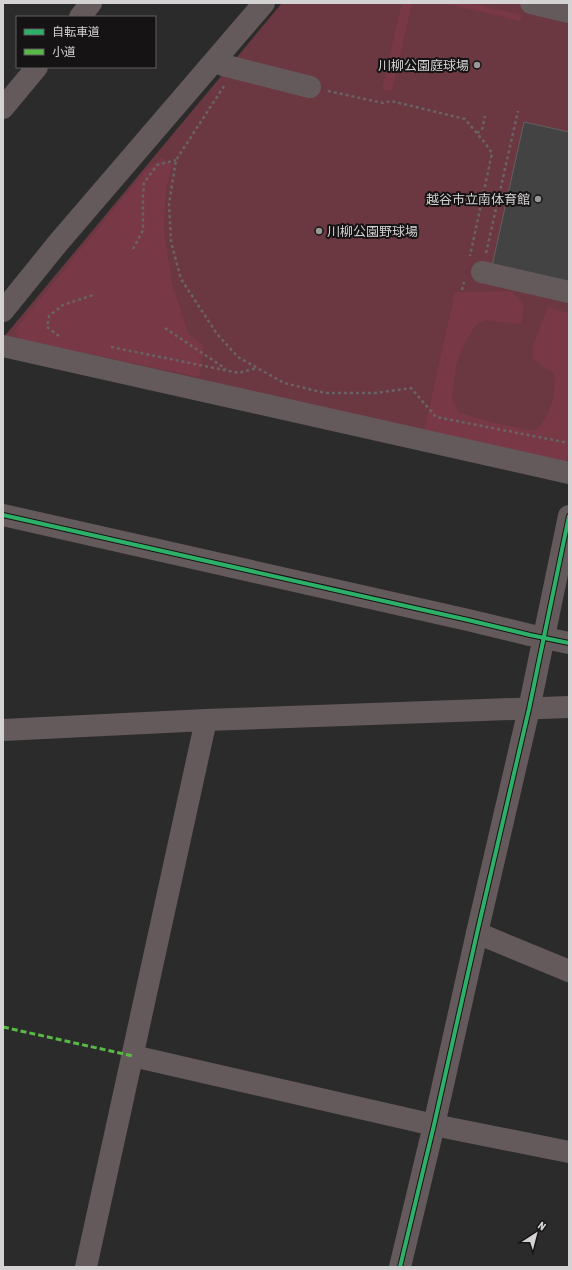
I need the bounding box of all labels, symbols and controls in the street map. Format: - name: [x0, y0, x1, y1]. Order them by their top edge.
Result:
- legend: [16, 16, 156, 68]
- text: 自転車道: [52, 25, 100, 39]
- text: 小道: [52, 45, 76, 59]
- place label: 川柳公園庭球場: [378, 58, 469, 73]
- marker: 川柳公園庭球場: [472, 60, 482, 70]
- place label: 越谷市立南体育館: [426, 192, 530, 207]
- marker: 越谷市立南体育館: [533, 194, 543, 204]
- place label: 川柳公園野球場: [327, 224, 418, 239]
- marker: 川柳公園野球場: [314, 226, 324, 236]
- north arrow: [516, 1214, 556, 1254]
- text: N: [536, 1219, 548, 1233]

